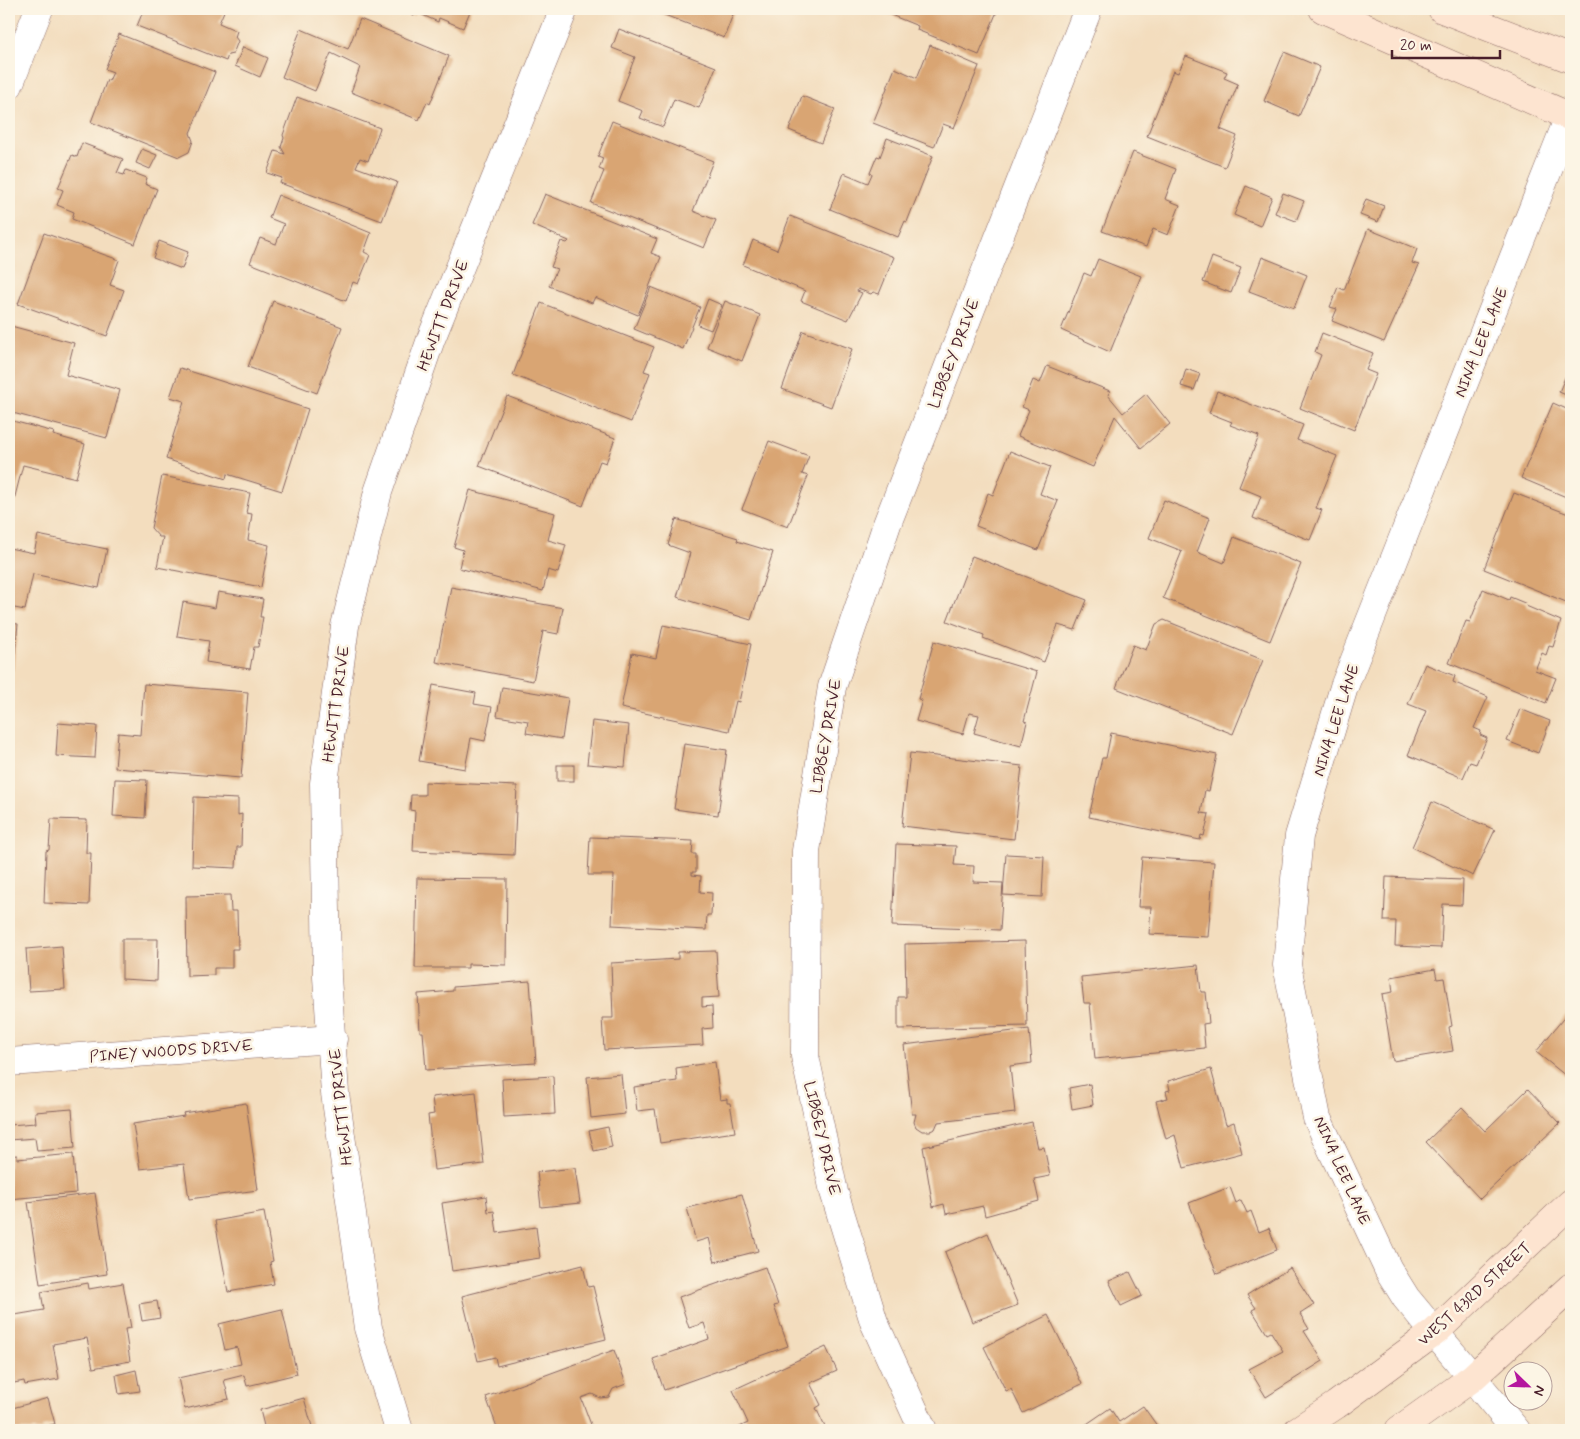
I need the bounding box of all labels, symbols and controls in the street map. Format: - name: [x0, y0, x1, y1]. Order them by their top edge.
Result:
- scale bar: [1392, 28, 1500, 60]
- text: 20 m: [1400, 36, 1432, 56]
- street label: HEWITT DRIVE: [413, 257, 474, 374]
- street label: NINA LEE LANE: [1450, 285, 1513, 401]
- street label: LIBBEY DRIVE: [924, 296, 985, 412]
- street label: HEWITT DRIVE: [318, 644, 355, 764]
- street label: NINA LEE LANE: [1308, 662, 1364, 779]
- street label: LIBBEY DRIVE: [806, 677, 847, 795]
- street label: PINEY WOODS DRIVE: [89, 1035, 253, 1068]
- street label: HEWITT DRIVE: [325, 1047, 358, 1166]
- street label: LIBBEY DRIVE: [798, 1079, 845, 1197]
- street label: NINA LEE LANE: [1308, 1113, 1375, 1228]
- street label: WEST 43RD STREET: [1414, 1238, 1536, 1351]
- north arrow: [1502, 1362, 1552, 1412]
- text: N: [1529, 1383, 1549, 1398]

